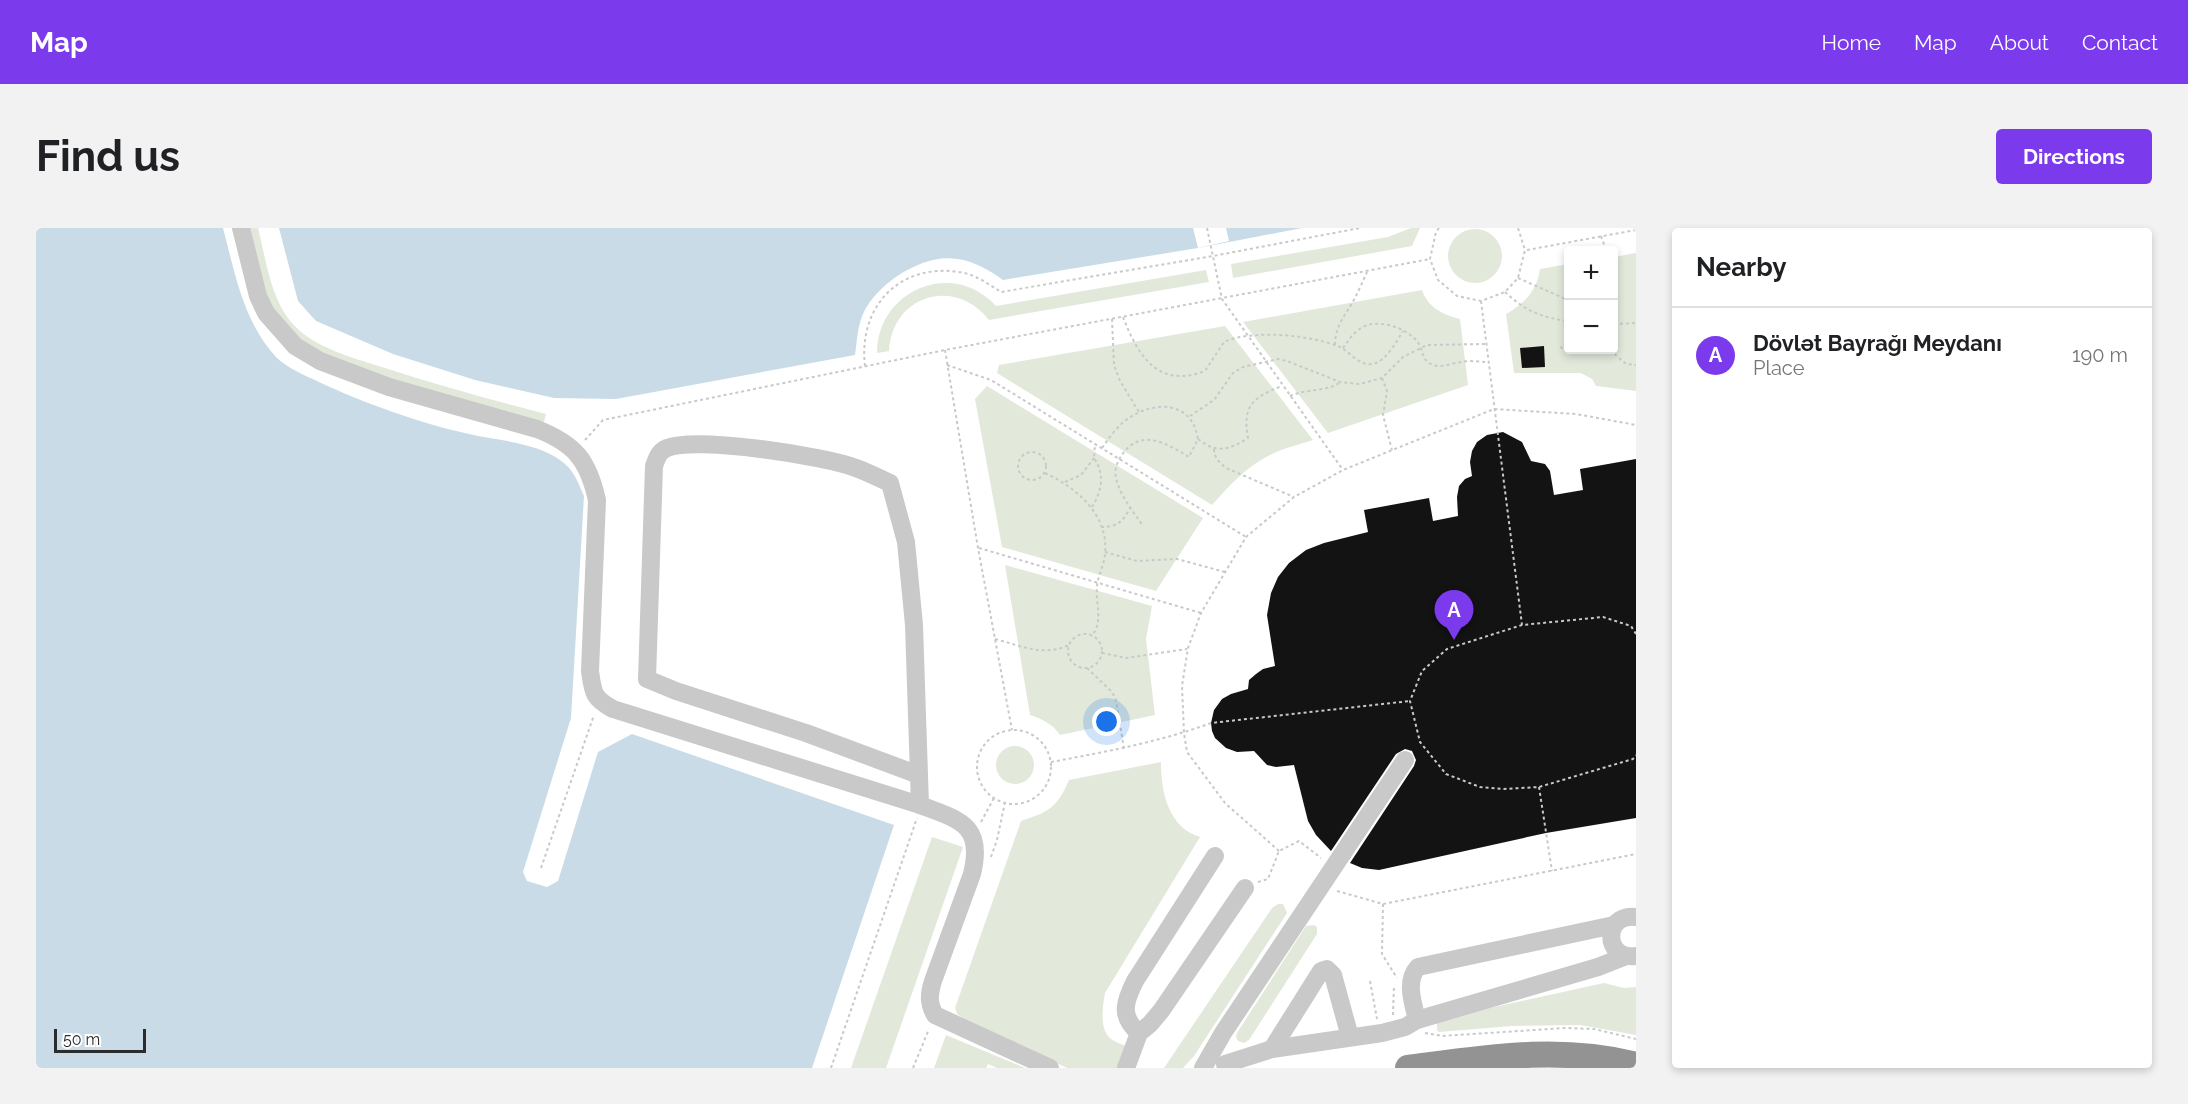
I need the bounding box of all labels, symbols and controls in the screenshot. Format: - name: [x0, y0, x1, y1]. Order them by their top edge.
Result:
- text: Map: [30, 26, 88, 59]
- text: Home: [1822, 30, 1881, 55]
- text: Map: [1914, 30, 1957, 55]
- text: About: [1990, 30, 2049, 55]
- text: Contact: [2082, 30, 2158, 55]
- button: Directions: [1996, 129, 2152, 184]
- text: Find us: [36, 132, 180, 181]
- map controls: [1564, 246, 1618, 354]
- button: +: [1564, 246, 1618, 300]
- text: Nearby: [1696, 252, 1786, 282]
- button: −: [1564, 300, 1618, 354]
- text: Dövlət Bayrağı Meydanı: [1753, 330, 2002, 356]
- text: A: [1709, 343, 1722, 367]
- text: 190 m: [2072, 343, 2128, 367]
- text: Place: [1753, 356, 1804, 380]
- pin: A: [1434, 590, 1474, 640]
- your location: [1092, 707, 1121, 736]
- scale bar: [54, 1026, 146, 1054]
- text: 50 m: [63, 1030, 100, 1049]

